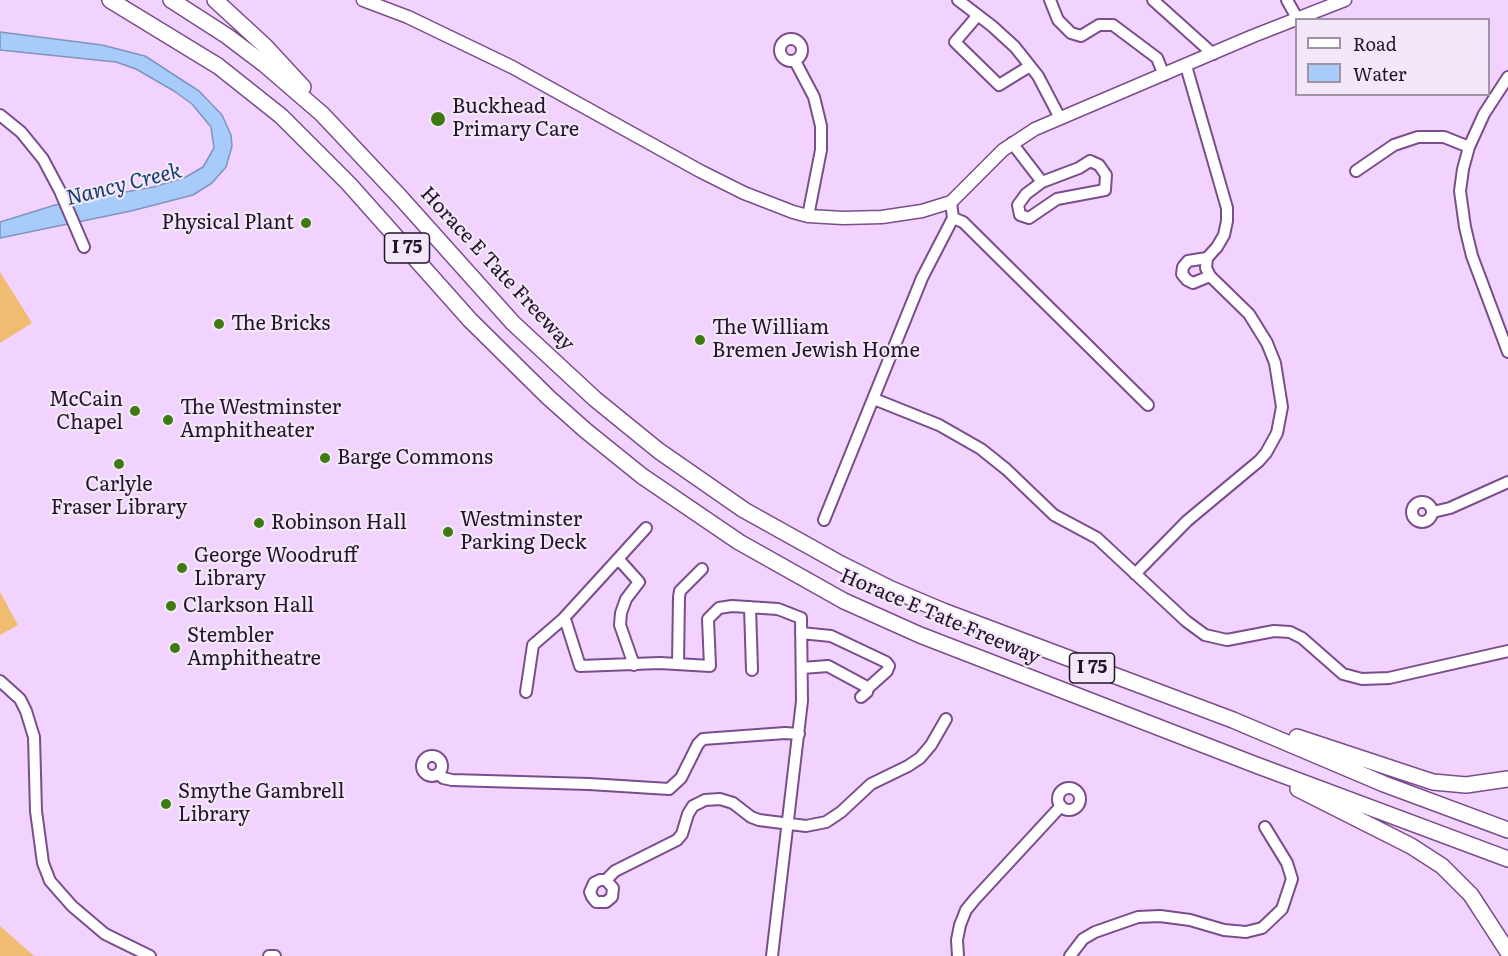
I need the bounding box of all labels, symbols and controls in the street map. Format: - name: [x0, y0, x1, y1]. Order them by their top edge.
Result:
- legend: [1295, 18, 1490, 96]
- text: Road: [1353, 30, 1397, 57]
- text: Water: [1353, 60, 1406, 87]
- place label: Buckhead Primary Care: [452, 95, 579, 142]
- marker: Buckhead Primary Care: [429, 110, 447, 128]
- water label: Nancy Creek: [64, 159, 184, 211]
- street label: Horace E Tate Freeway: [415, 182, 579, 356]
- place label: Physical Plant: [162, 211, 294, 235]
- marker: Physical Plant: [299, 216, 313, 230]
- road number: I 75: [384, 233, 430, 263]
- place label: The Bricks: [231, 312, 330, 336]
- place label: The William Bremen Jewish Home: [712, 316, 920, 363]
- marker: The Bricks: [212, 317, 226, 331]
- marker: The William Bremen Jewish Home: [693, 333, 707, 347]
- place label: McCain Chapel: [49, 388, 123, 435]
- place label: The Westminster Amphitheater: [180, 396, 341, 443]
- marker: McCain Chapel: [128, 404, 142, 418]
- marker: The Westminster Amphitheater: [161, 413, 175, 427]
- place label: Barge Commons: [337, 446, 493, 470]
- marker: Barge Commons: [318, 451, 332, 465]
- marker: Carlyle Fraser Library: [112, 457, 126, 471]
- place label: Carlyle Fraser Library: [51, 473, 187, 520]
- place label: Westminster Parking Deck: [460, 508, 587, 555]
- place label: Robinson Hall: [271, 511, 407, 535]
- marker: Robinson Hall: [252, 516, 266, 530]
- marker: Westminster Parking Deck: [441, 525, 455, 539]
- place label: George Woodruff Library: [194, 544, 358, 591]
- marker: George Woodruff Library: [175, 561, 189, 575]
- street label: Horace E Tate Freeway: [836, 564, 1044, 670]
- place label: Clarkson Hall: [183, 594, 314, 618]
- marker: Clarkson Hall: [164, 599, 178, 613]
- place label: Stembler Amphitheatre: [187, 624, 321, 671]
- marker: Stembler Amphitheatre: [168, 641, 182, 655]
- road number: I 75: [1070, 653, 1114, 683]
- place label: Smythe Gambrell Library: [178, 780, 344, 827]
- marker: Smythe Gambrell Library: [159, 797, 173, 811]

